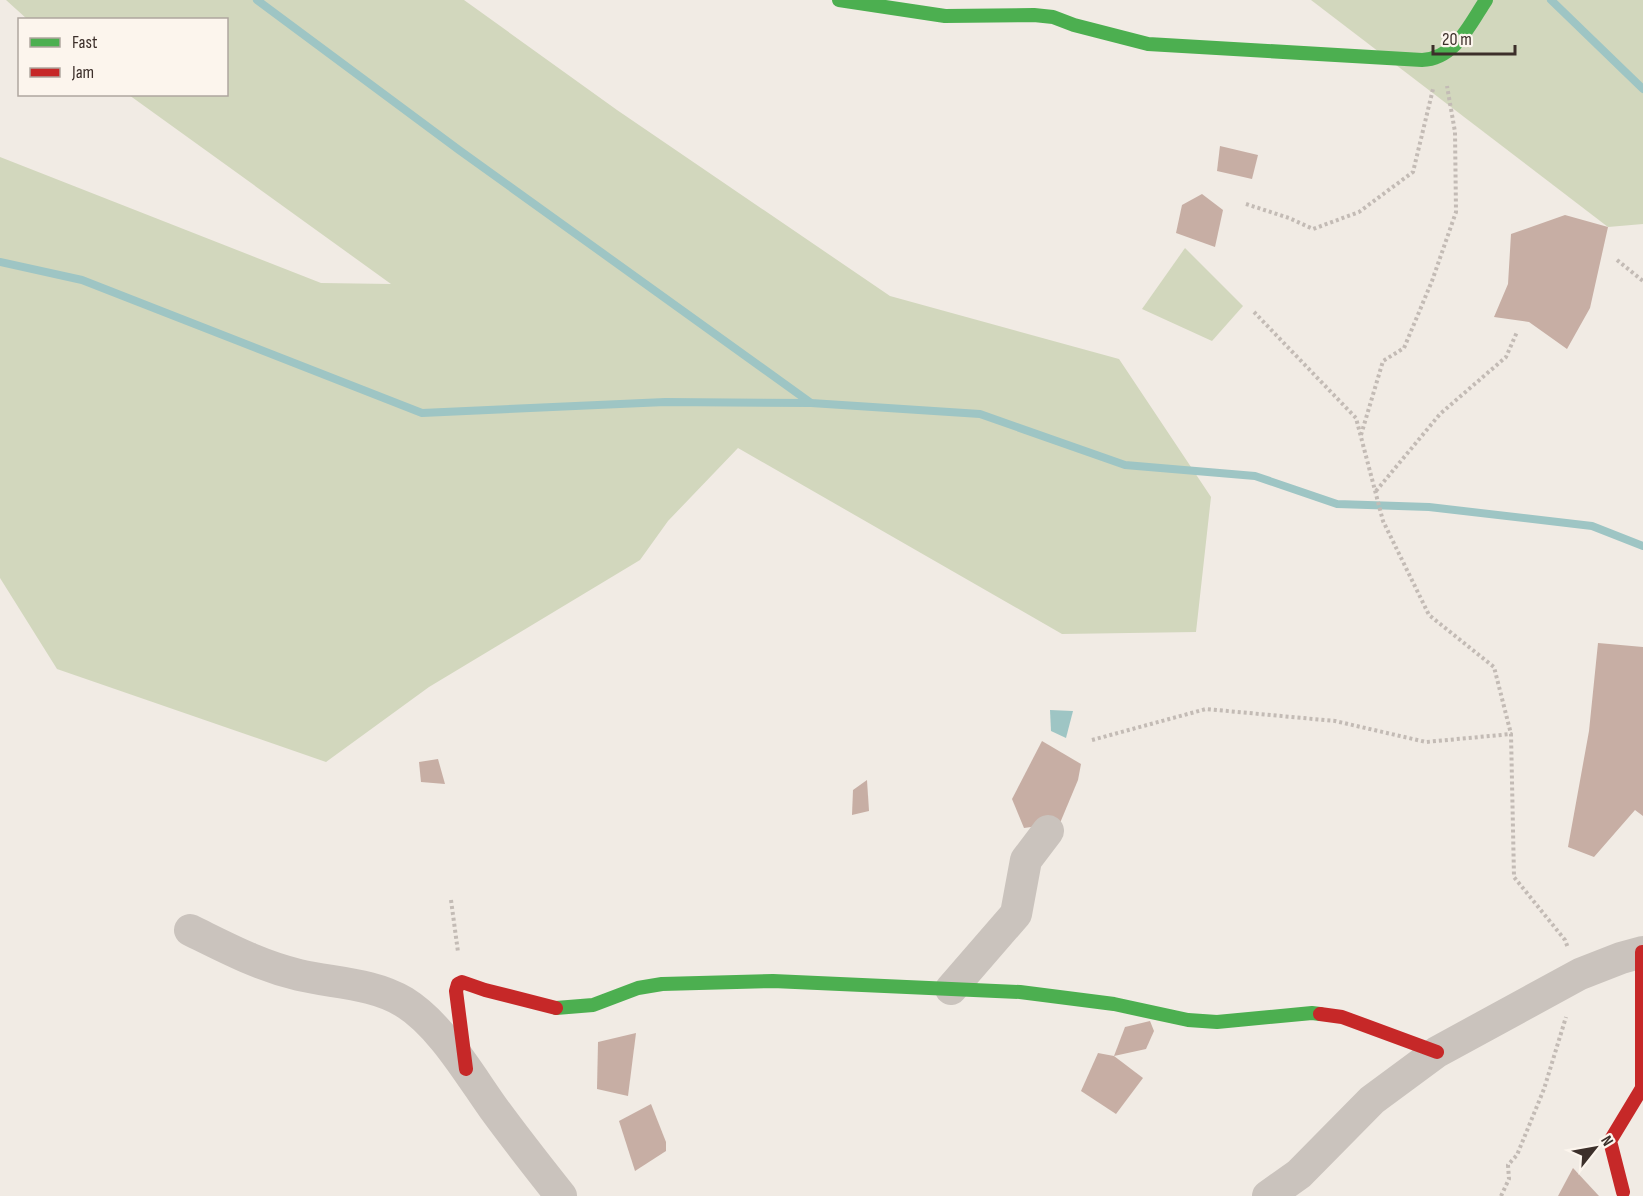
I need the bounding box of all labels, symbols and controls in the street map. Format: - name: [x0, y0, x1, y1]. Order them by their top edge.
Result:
- legend: [18, 18, 228, 96]
- scale bar: [1433, 18, 1516, 56]
- text: 20 m: [1442, 29, 1472, 50]
- text: Fast: [72, 32, 98, 53]
- text: Jam: [71, 62, 94, 83]
- north arrow: [1565, 1118, 1625, 1178]
- text: N: [1596, 1132, 1617, 1150]

